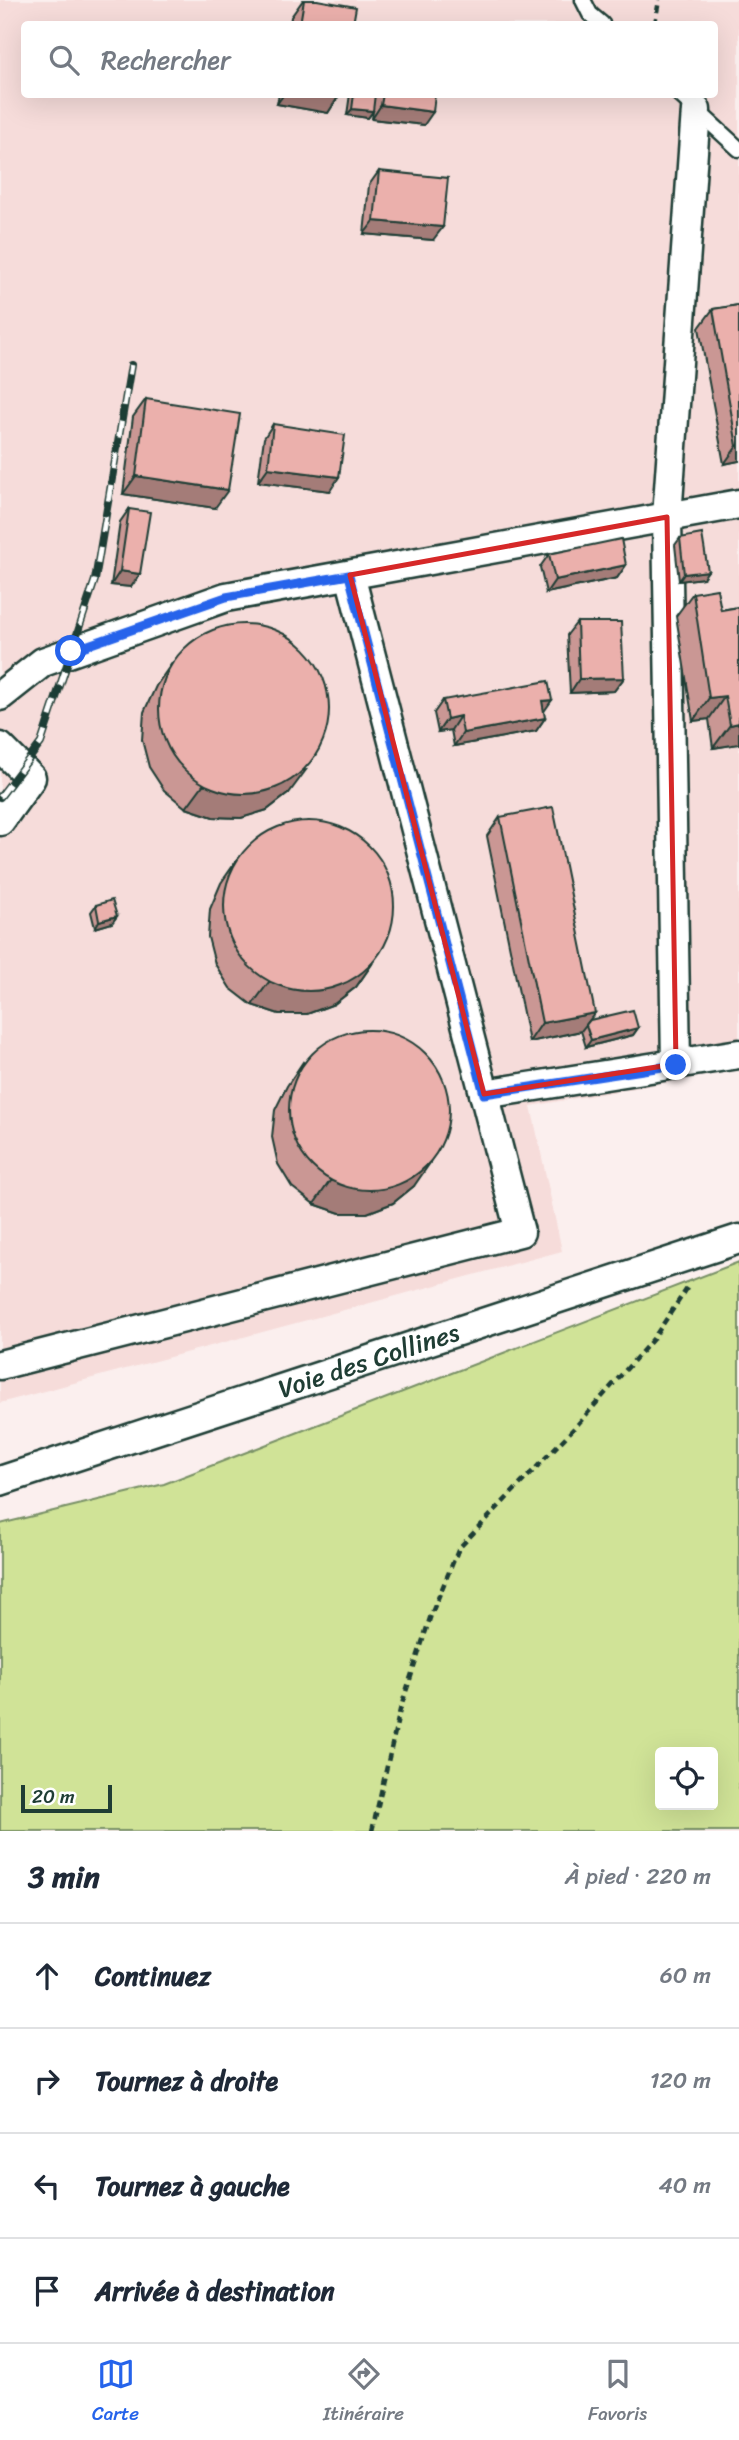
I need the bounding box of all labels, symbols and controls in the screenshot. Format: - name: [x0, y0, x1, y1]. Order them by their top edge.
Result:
- search box: [21, 21, 718, 98]
- text: Rechercher: [101, 37, 231, 83]
- icon: search: [45, 41, 83, 79]
- route start: [55, 635, 86, 666]
- route end: [660, 1049, 691, 1080]
- street label: Voie des Collines: [272, 1309, 466, 1411]
- map controls: [655, 1747, 718, 1810]
- button: locate: [655, 1747, 718, 1810]
- text: 20 m: [32, 1780, 75, 1813]
- scale bar: [21, 1782, 112, 1814]
- text: 3 min: [28, 1850, 100, 1904]
- text: À pied · 220 m: [565, 1856, 711, 1897]
- text: Continuez: [95, 1953, 211, 1999]
- text: 60 m: [660, 1955, 711, 1996]
- icon: ahead: [28, 1957, 66, 1995]
- text: Tournez à droite: [95, 2058, 278, 2104]
- text: 120 m: [650, 2060, 711, 2101]
- icon: right: [28, 2062, 66, 2100]
- text: Tournez à gauche: [95, 2163, 290, 2209]
- text: 40 m: [658, 2165, 711, 2206]
- icon: left: [28, 2167, 66, 2205]
- text: Arrivée à destination: [95, 2268, 335, 2314]
- icon: arrive: [28, 2272, 66, 2310]
- tab: Carte: [92, 2355, 139, 2430]
- tab: Itinéraire: [323, 2355, 404, 2430]
- tab: Favoris: [588, 2355, 647, 2430]

